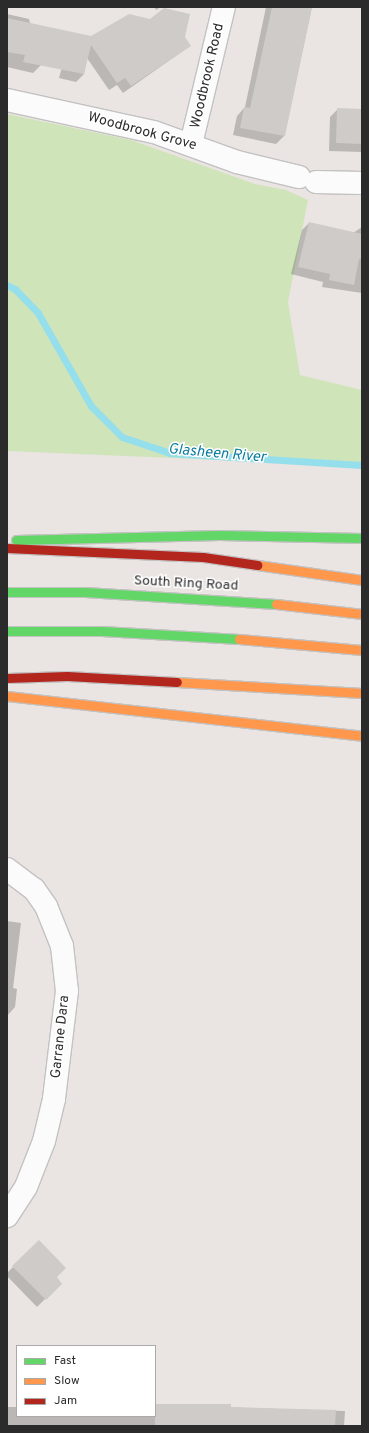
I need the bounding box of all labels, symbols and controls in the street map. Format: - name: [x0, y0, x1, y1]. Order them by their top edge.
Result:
- street label: Woodbrook Road: [188, 22, 228, 130]
- street label: Woodbrook Grove: [86, 109, 198, 155]
- water label: Glasheen River: [168, 441, 266, 467]
- street label: South Ring Road: [133, 573, 239, 595]
- street label: Garrane Dara: [48, 995, 74, 1079]
- legend: [16, 1345, 156, 1417]
- text: Fast: [54, 1353, 76, 1369]
- text: Slow: [54, 1373, 80, 1389]
- text: Jam: [54, 1393, 77, 1409]

